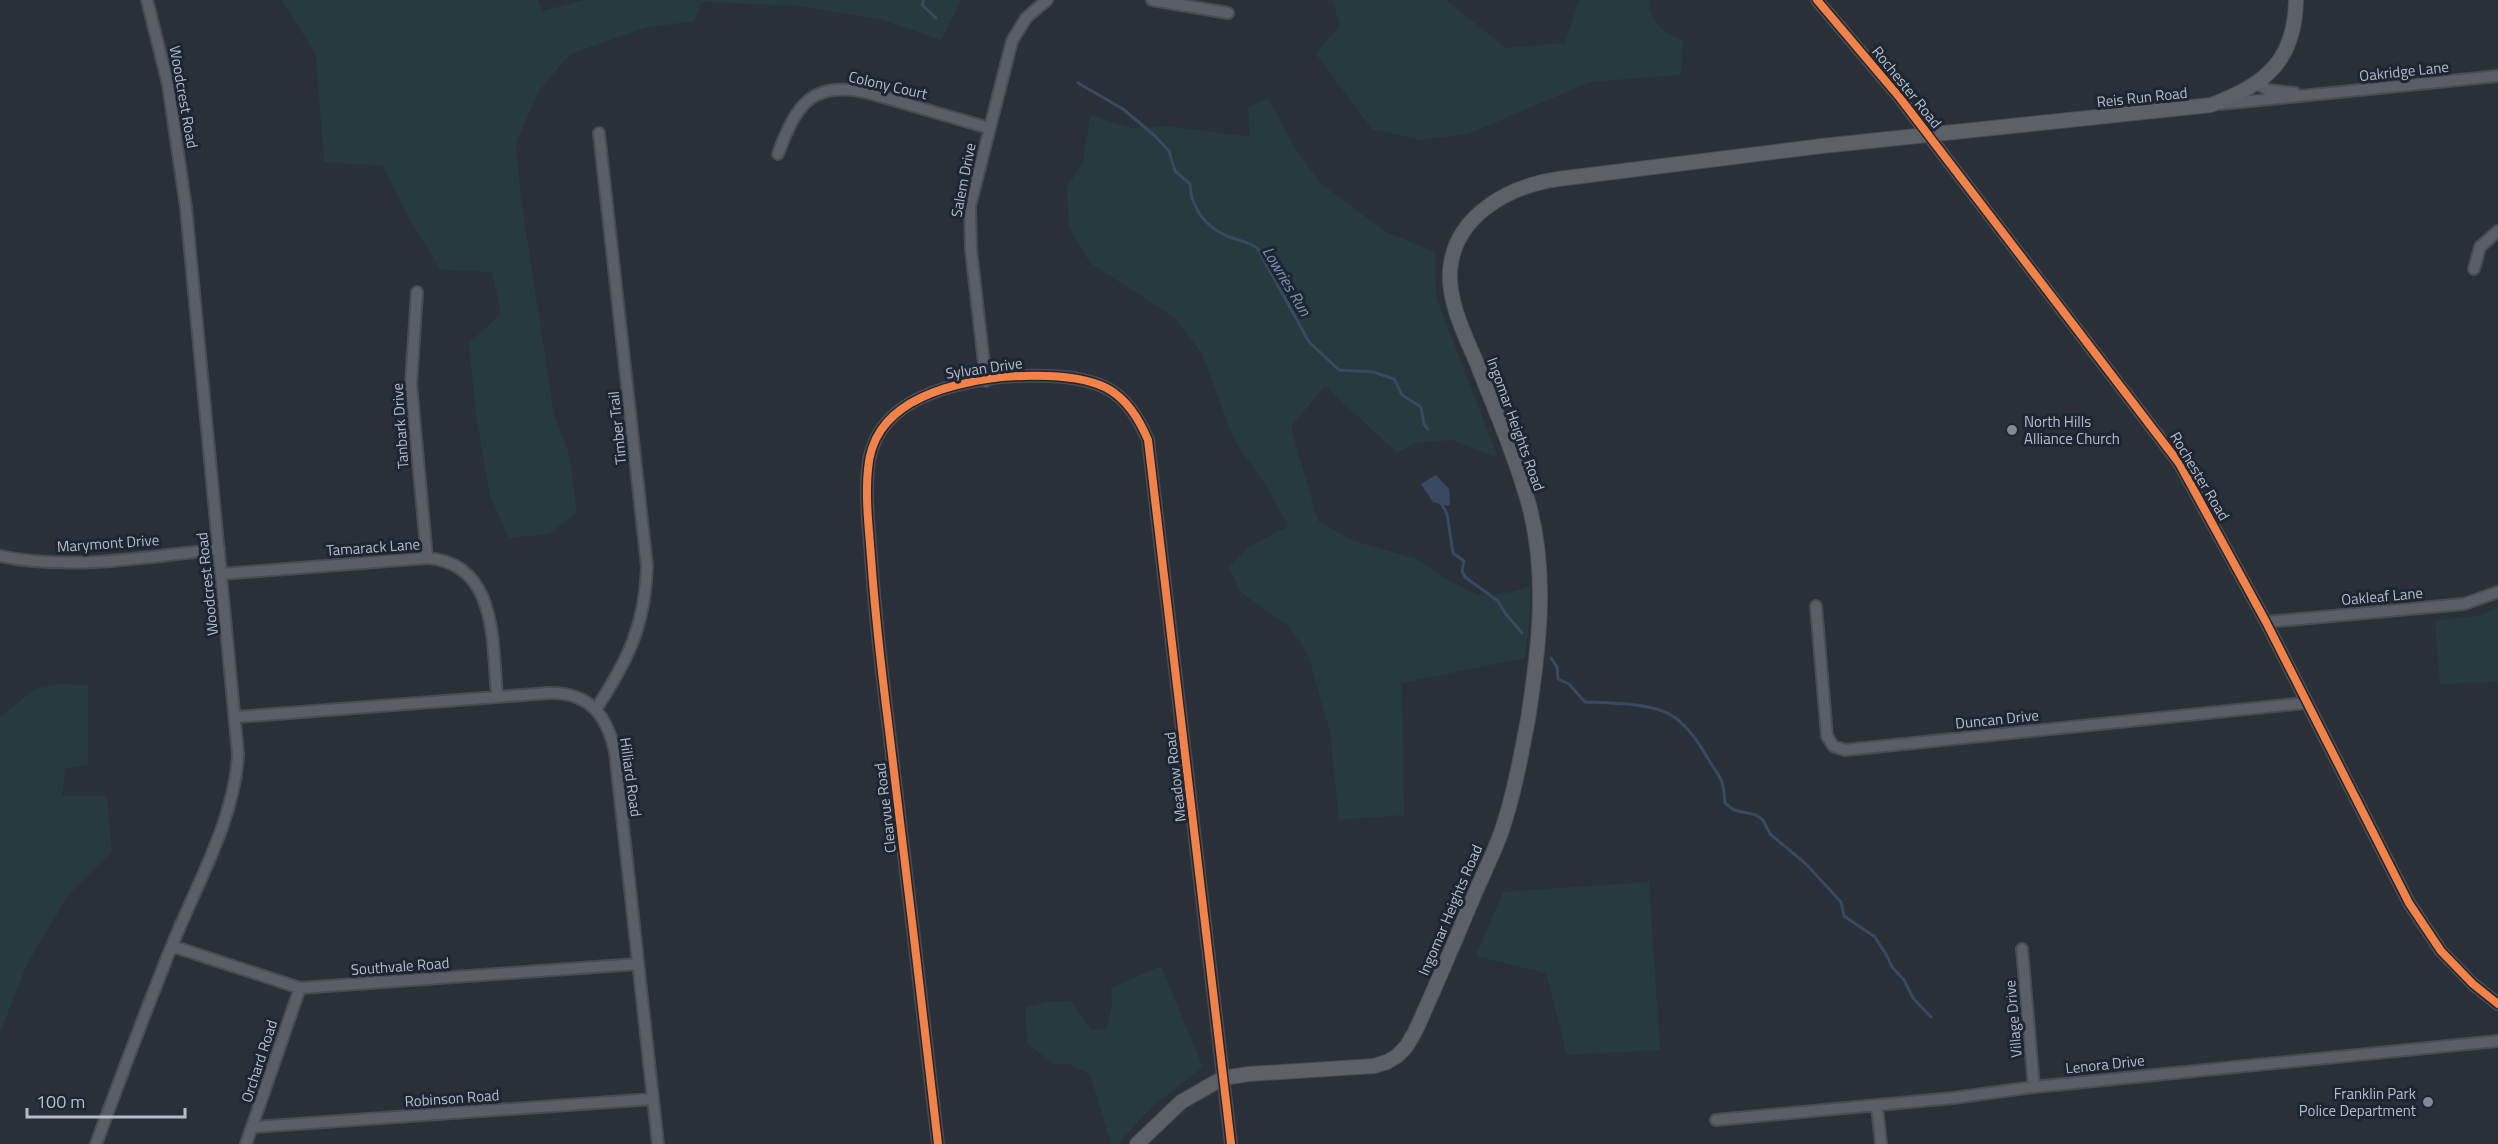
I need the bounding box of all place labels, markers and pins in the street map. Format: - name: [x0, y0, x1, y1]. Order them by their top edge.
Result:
- place label: North Hills Alliance Church: [2024, 410, 2120, 450]
- marker: North Hills Alliance Church: [2005, 423, 2019, 437]
- place label: Franklin Park Police Department: [2299, 1082, 2417, 1122]
- marker: Franklin Park Police Department: [2421, 1095, 2435, 1109]

